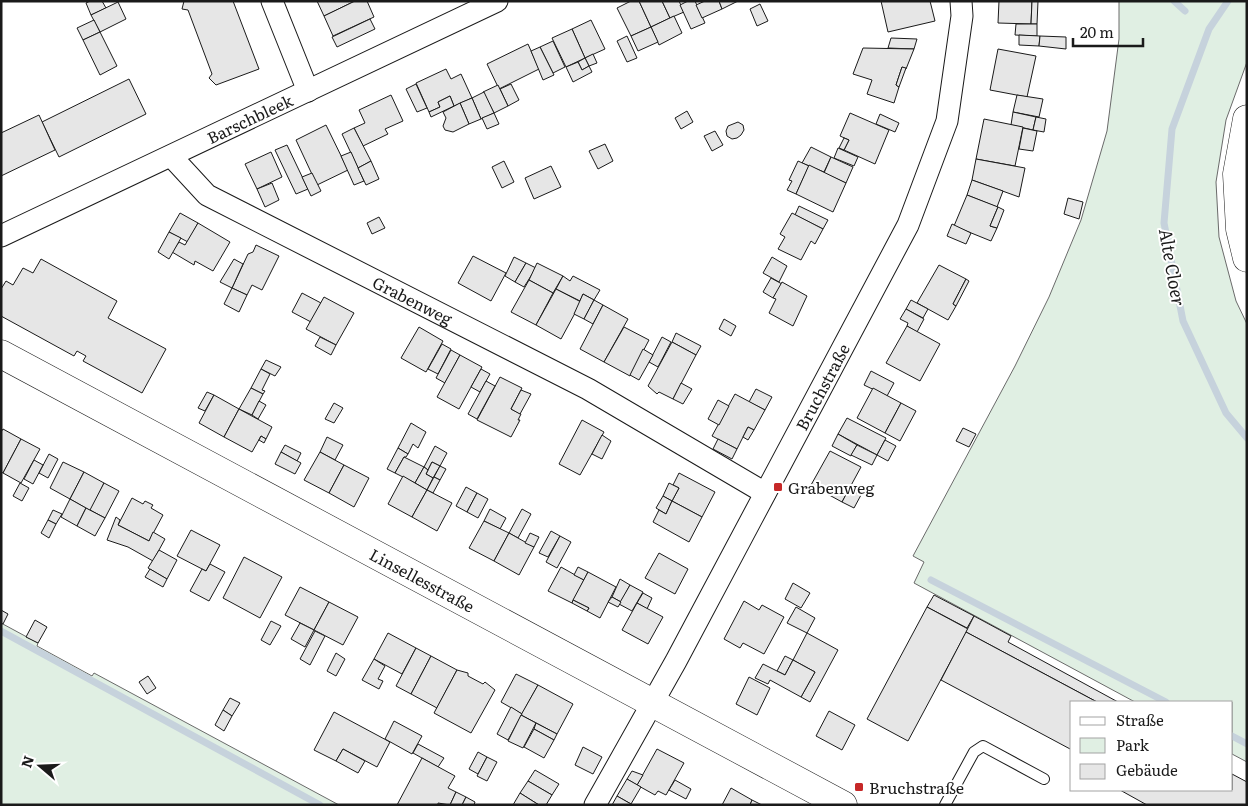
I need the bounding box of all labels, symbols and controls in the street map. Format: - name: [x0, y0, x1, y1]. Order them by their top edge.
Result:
- scale bar: [1073, 15, 1143, 47]
- text: 20 m: [1080, 20, 1114, 43]
- street label: Barschbleek: [203, 87, 297, 149]
- water label: Alte Cloer: [1153, 226, 1193, 308]
- street label: Grabenweg: [369, 269, 457, 330]
- street label: Bruchstraße: [789, 339, 855, 434]
- place label: Grabenweg: [788, 475, 874, 499]
- marker: Grabenweg: [772, 481, 784, 493]
- street label: Linsellesstraße: [366, 542, 479, 618]
- legend: [1070, 701, 1233, 791]
- text: Straße: [1116, 708, 1164, 731]
- text: Park: [1116, 733, 1150, 756]
- north arrow: [15, 741, 65, 791]
- text: N: [15, 752, 38, 770]
- text: Gebäude: [1116, 758, 1178, 781]
- place label: Bruchstraße: [869, 775, 964, 799]
- marker: Bruchstraße: [853, 781, 865, 793]

